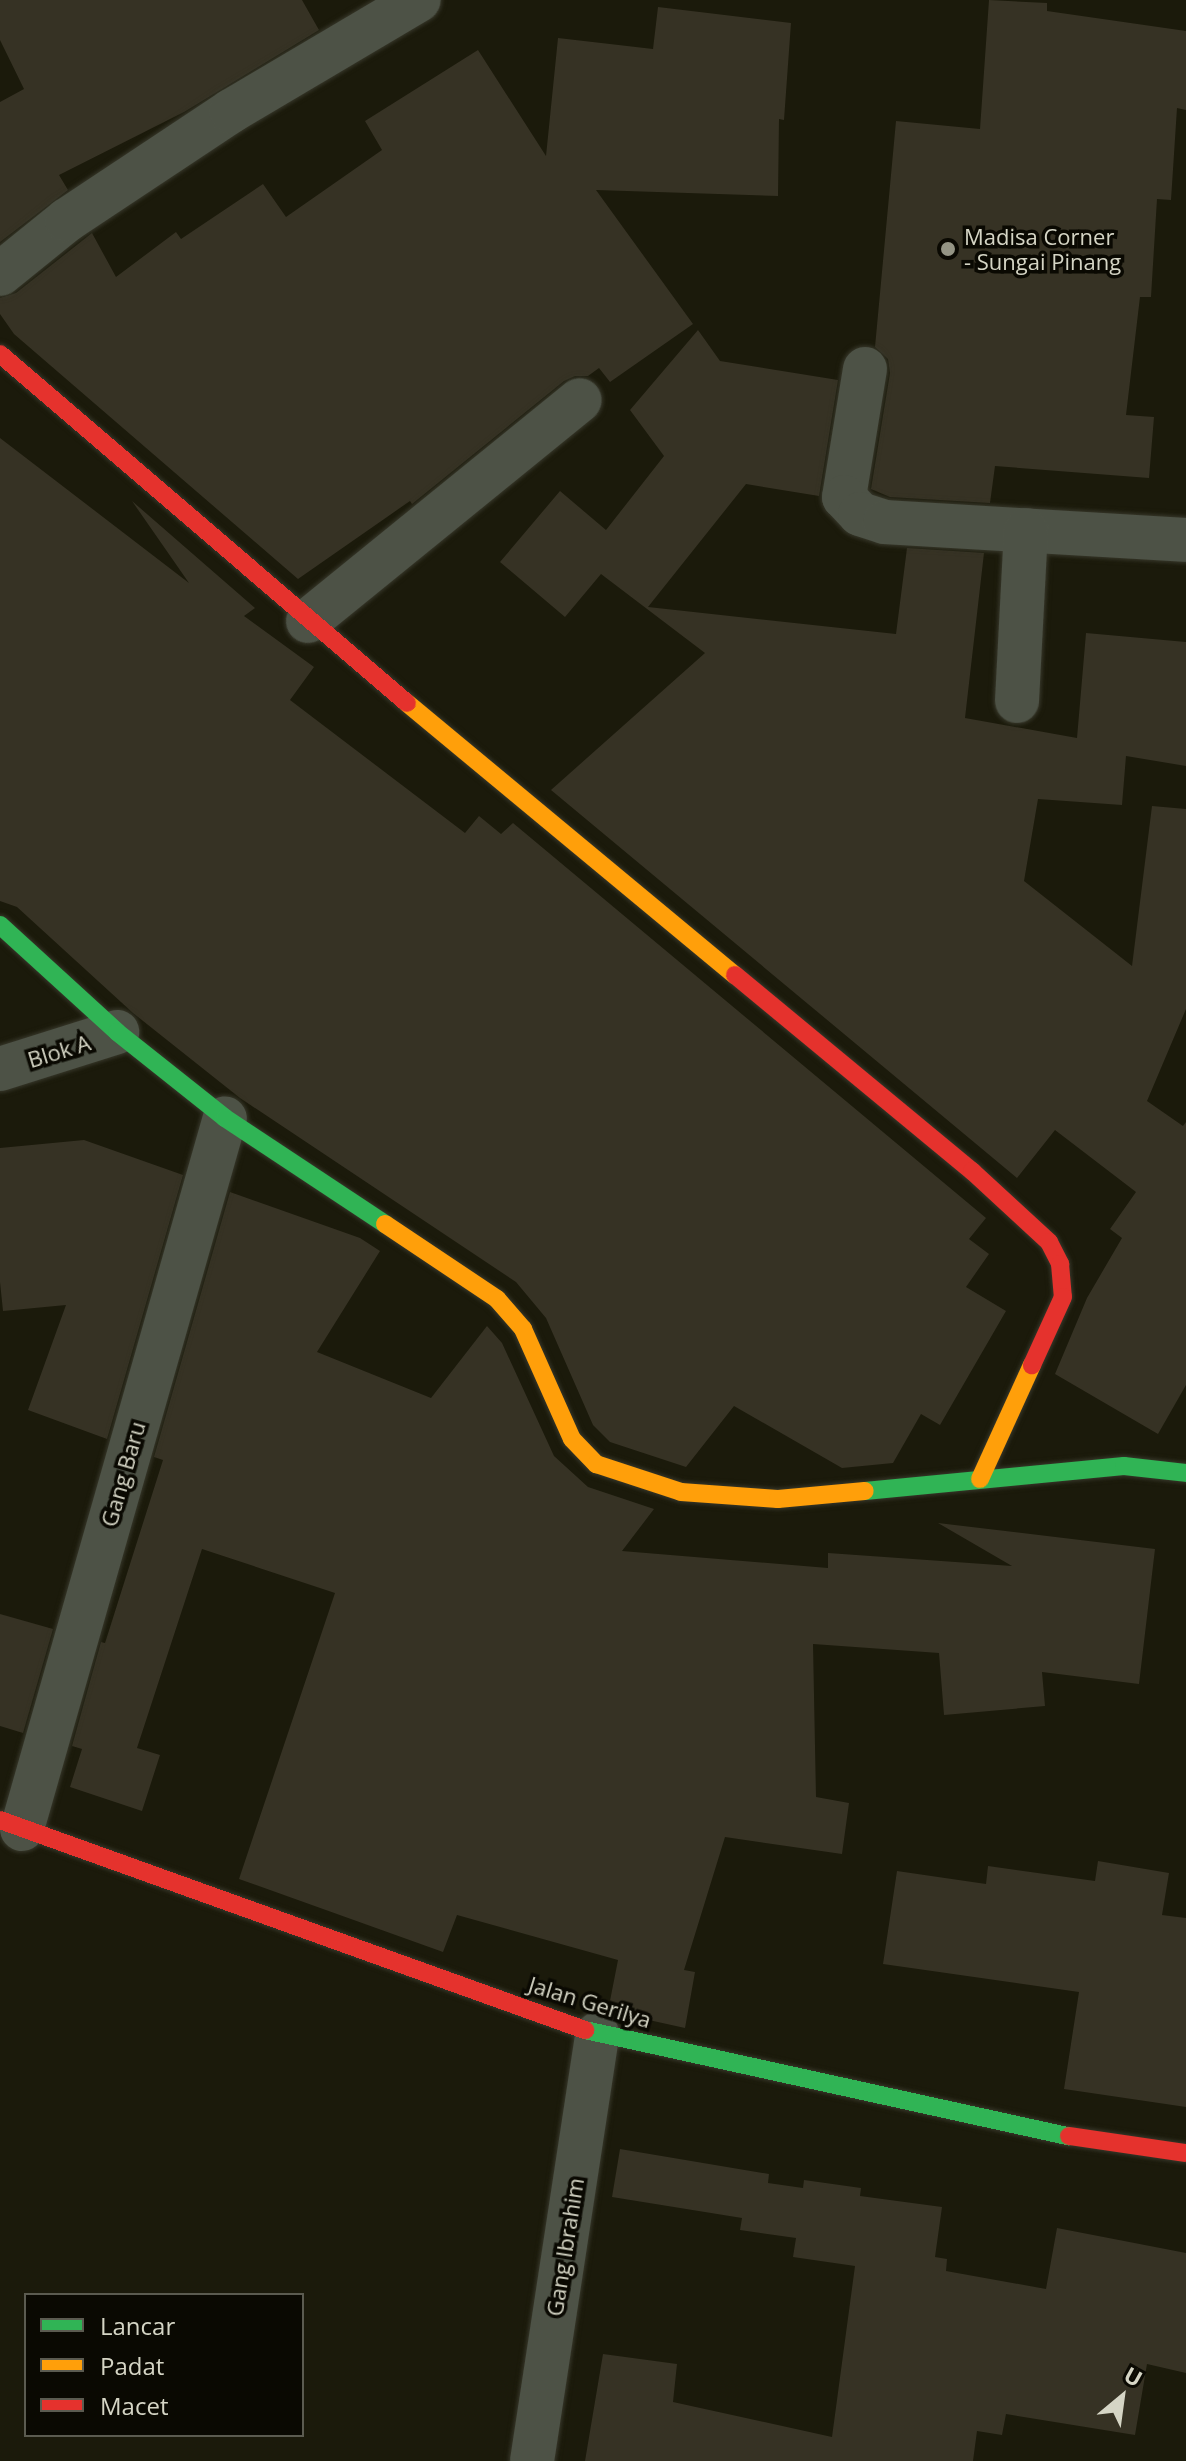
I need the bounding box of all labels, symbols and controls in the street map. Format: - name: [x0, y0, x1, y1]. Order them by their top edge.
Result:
- place label: Madisa Corner - Sungai Pinang: [964, 223, 1121, 274]
- marker: Madisa Corner - Sungai Pinang: [939, 240, 957, 258]
- street label: Blok A: [24, 1029, 94, 1073]
- street label: Gang Baru: [95, 1418, 151, 1530]
- street label: Jalan Gerilya: [526, 1971, 654, 2033]
- street label: Gang Ibrahim: [541, 2176, 589, 2318]
- legend: [24, 2293, 304, 2437]
- text: Lancar: [100, 2309, 175, 2342]
- text: Padat: [100, 2349, 164, 2382]
- north arrow: [1082, 2357, 1162, 2437]
- text: U: [1119, 2359, 1148, 2393]
- text: Macet: [100, 2389, 168, 2422]

